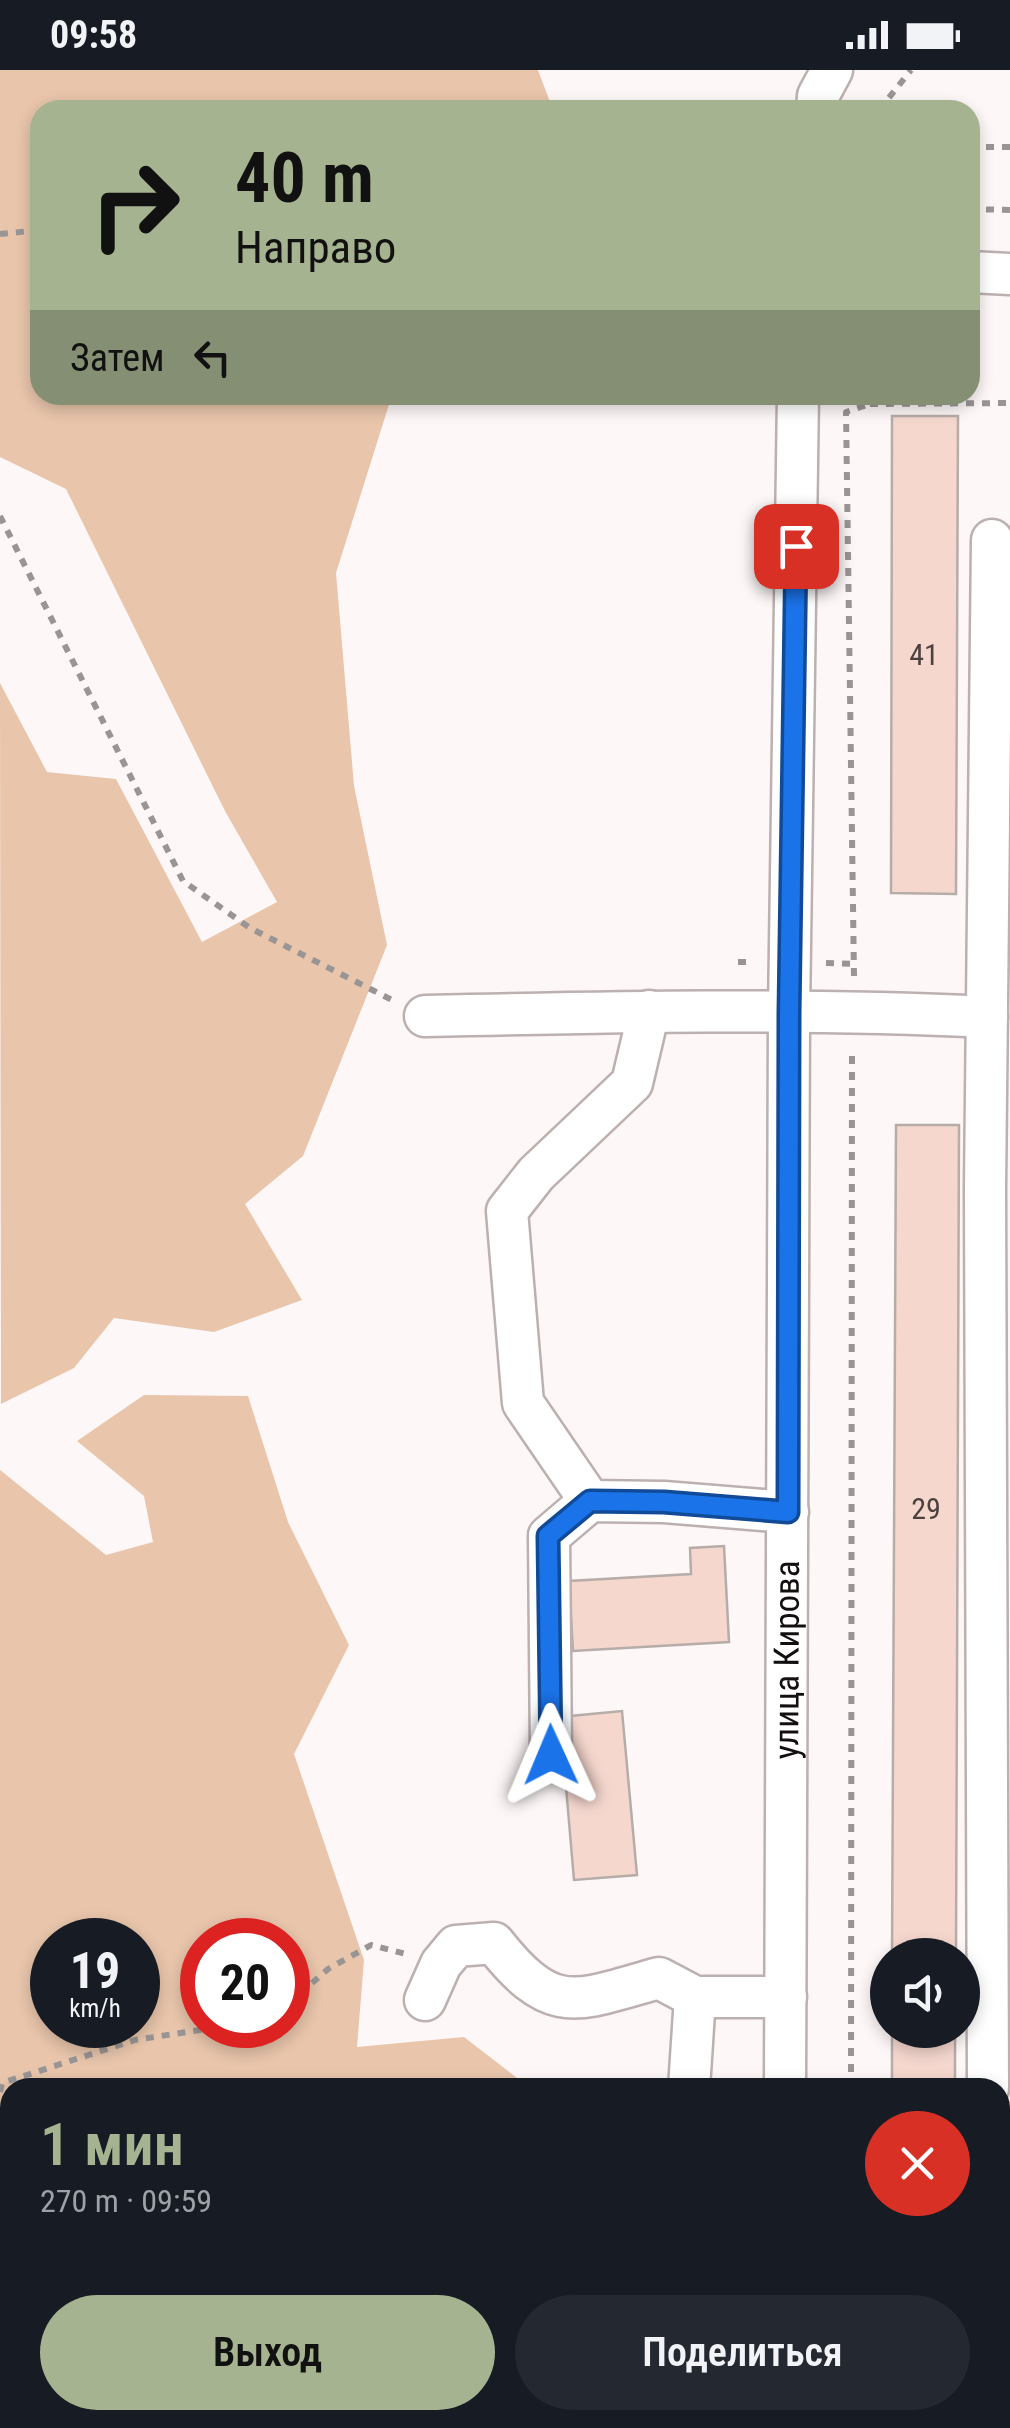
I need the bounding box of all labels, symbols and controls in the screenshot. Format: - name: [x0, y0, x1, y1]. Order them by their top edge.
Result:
- text: 09:58: [50, 13, 137, 57]
- text: 40 m: [235, 137, 374, 219]
- icon: right: [70, 140, 200, 270]
- text: Направо: [235, 221, 396, 274]
- icon: left: [185, 330, 240, 385]
- text: Затем: [70, 336, 165, 380]
- pin: [754, 504, 839, 589]
- icon: arrive: [769, 519, 824, 574]
- house number: 41: [909, 637, 939, 672]
- house number: 29: [911, 1491, 941, 1526]
- street label: улица Кирова: [766, 1560, 808, 1760]
- position arrow: [499, 1703, 603, 1807]
- speed limit sign: 20: [180, 1918, 310, 2048]
- map controls: [870, 1938, 980, 2048]
- button: sound: [870, 1938, 980, 2048]
- text: 19: [70, 1942, 120, 2000]
- text: km/h: [69, 1994, 121, 2023]
- text: 1 мин: [40, 2109, 184, 2180]
- button: close: [865, 2111, 970, 2216]
- text: 270 m · 09:59: [40, 2182, 212, 2220]
- button: Выход: [40, 2295, 495, 2410]
- button: Поделиться: [515, 2295, 970, 2410]

